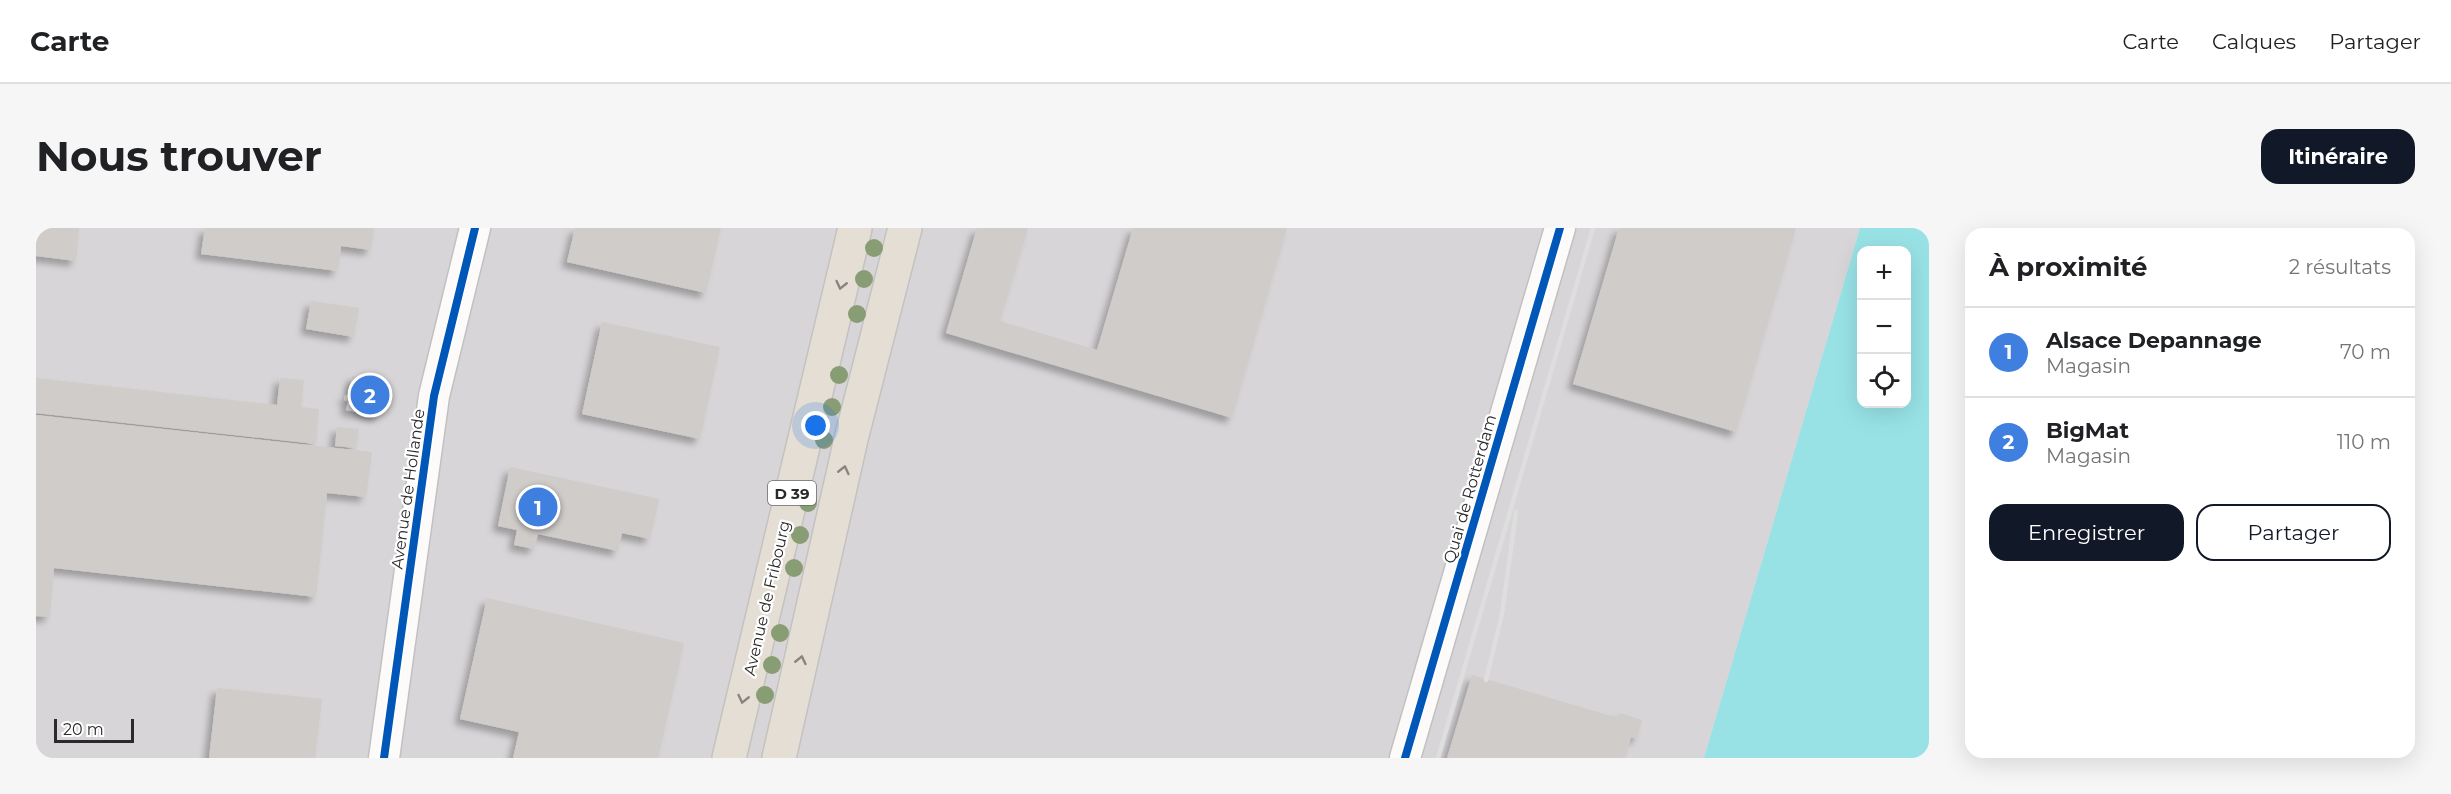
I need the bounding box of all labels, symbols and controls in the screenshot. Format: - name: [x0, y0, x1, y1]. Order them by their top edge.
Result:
- text: Carte: [30, 24, 109, 58]
- text: Carte: [2122, 29, 2179, 54]
- text: Calques: [2212, 29, 2296, 54]
- text: Partager: [2329, 29, 2421, 54]
- button: Itinéraire: [2261, 129, 2415, 184]
- text: Nous trouver: [36, 130, 322, 182]
- map controls: [1857, 246, 1911, 408]
- button: +: [1857, 246, 1911, 300]
- text: À proximité: [1989, 251, 2148, 283]
- text: 2 résultats: [2289, 255, 2391, 279]
- one-way arrow: [835, 279, 848, 289]
- button: −: [1857, 300, 1911, 354]
- text: Alsace Depannage: [2046, 327, 2262, 354]
- text: 1: [2005, 340, 2012, 364]
- text: 70 m: [2340, 340, 2391, 364]
- button: locate: [1857, 354, 1911, 408]
- text: Magasin: [2046, 354, 2131, 378]
- pin: 2: [350, 372, 390, 418]
- street label: Avenue de Hollande: [387, 408, 429, 570]
- your location: [801, 411, 830, 440]
- street label: Quai de Rotterdam: [1440, 412, 1500, 566]
- text: BigMat: [2046, 417, 2129, 444]
- text: 2: [2003, 430, 2014, 454]
- text: 110 m: [2337, 430, 2391, 454]
- text: Magasin: [2046, 444, 2131, 468]
- one-way arrow: [836, 465, 849, 475]
- road number: D 39: [768, 481, 816, 505]
- pin: 1: [518, 484, 558, 530]
- button: Enregistrer: [1989, 504, 2184, 561]
- button: Partager: [2196, 504, 2391, 561]
- street label: Avenue de Fribourg: [740, 519, 794, 677]
- one-way arrow: [794, 655, 807, 665]
- one-way arrow: [738, 694, 751, 704]
- scale bar: [54, 716, 134, 744]
- text: 20 m: [63, 720, 104, 739]

